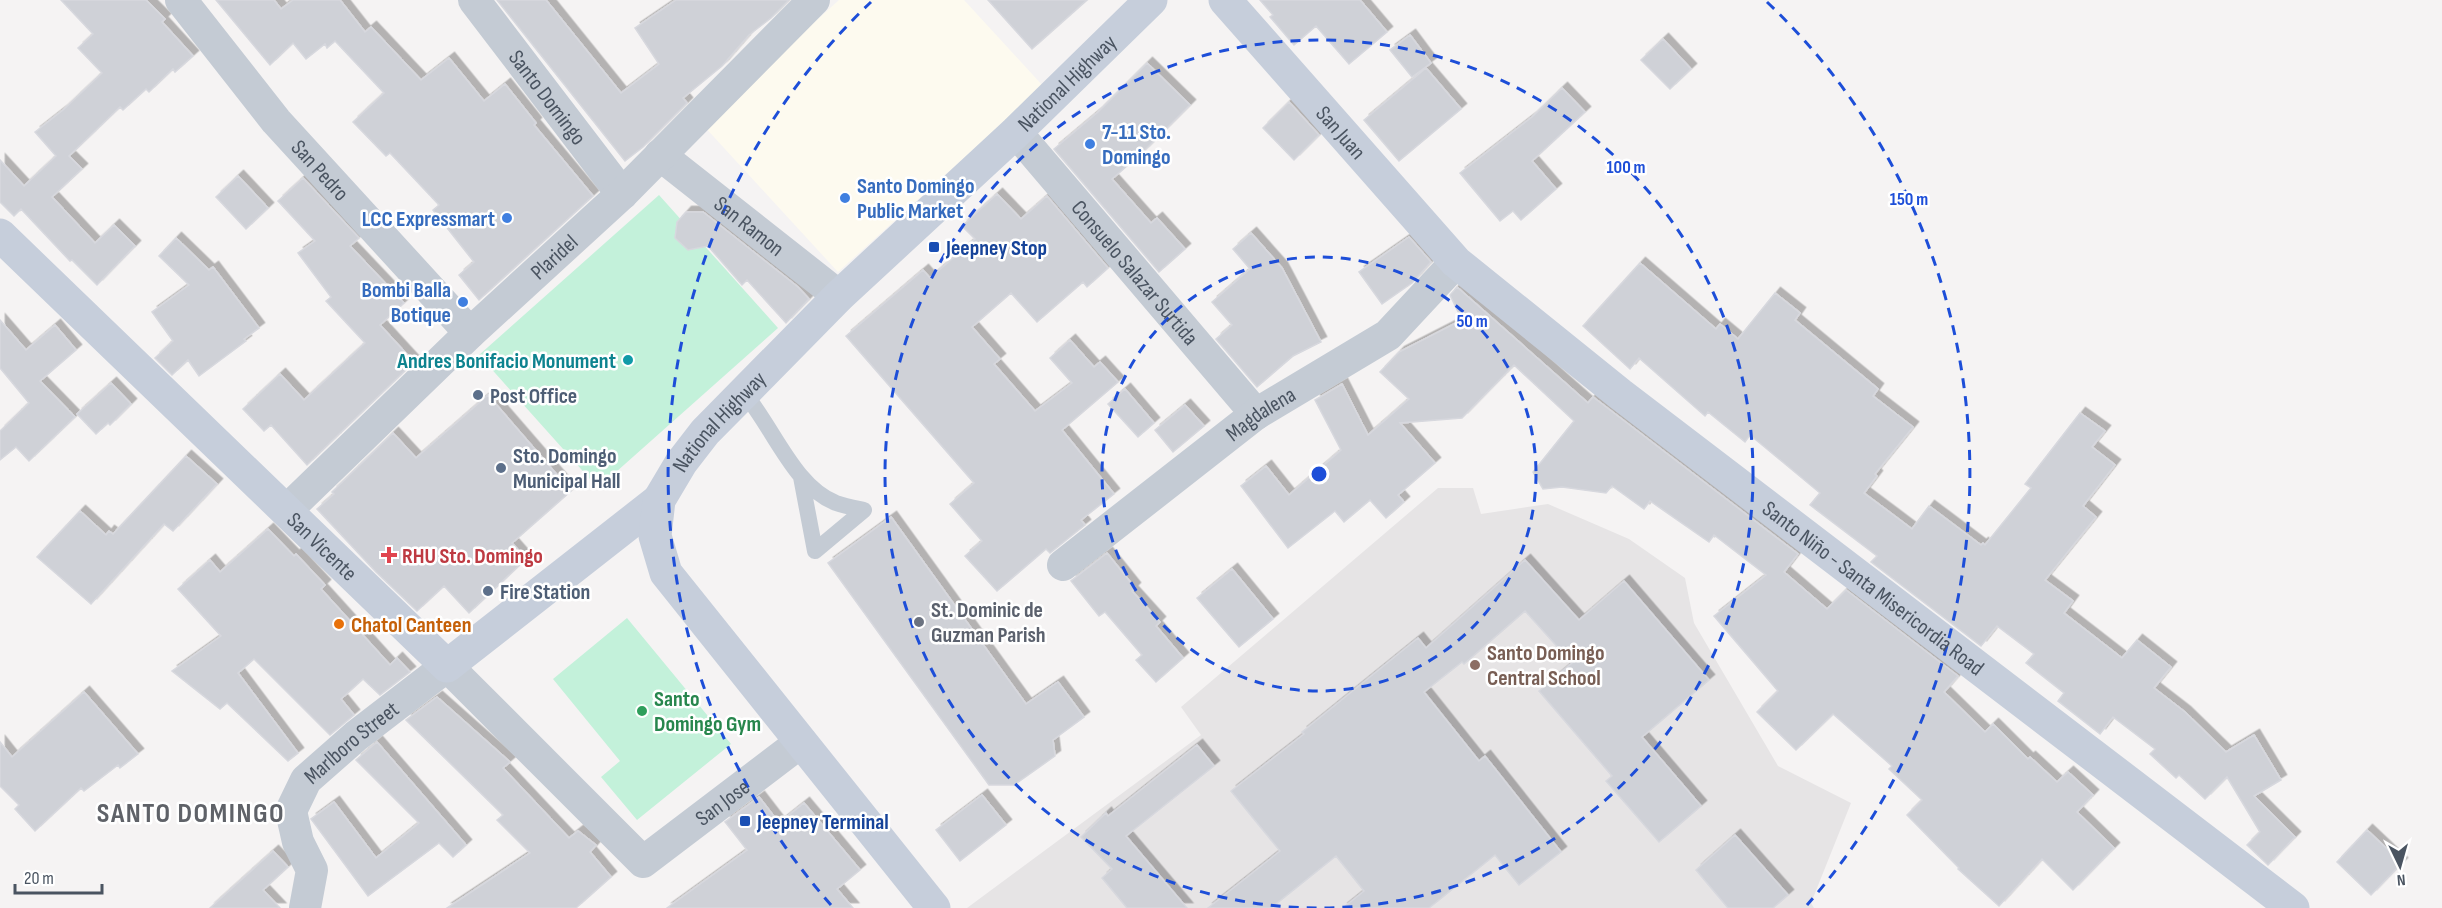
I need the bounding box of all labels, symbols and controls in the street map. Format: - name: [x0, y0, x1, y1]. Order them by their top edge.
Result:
- street label: National Highway: [1013, 29, 1123, 138]
- street label: Santo Domingo: [502, 45, 592, 151]
- street label: San Juan: [1309, 101, 1371, 165]
- place label: 7-11 Sto. Domingo: [1102, 119, 1171, 171]
- street label: San Pedro: [285, 135, 354, 207]
- marker: 7-11 Sto. Domingo: [1083, 137, 1097, 151]
- text: 100 m: [1607, 157, 1646, 178]
- place label: Santo Domingo Public Market: [857, 173, 975, 225]
- text: 150 m: [1890, 189, 1928, 210]
- street label: San Ramon: [708, 191, 789, 263]
- marker: Santo Domingo Public Market: [838, 191, 852, 205]
- street label: Consuelo Salazar Surtida: [1065, 195, 1203, 351]
- place label: LCC Expressmart: [362, 206, 495, 233]
- marker: LCC Expressmart: [500, 211, 514, 225]
- street label: Plaridel: [526, 229, 584, 286]
- place label: Jeepney Stop: [945, 235, 1047, 262]
- marker: Jeepney Stop: [927, 240, 941, 254]
- place label: Bombi Balla Botique: [361, 277, 451, 329]
- marker: Bombi Balla Botique: [456, 295, 470, 309]
- text: 50 m: [1456, 311, 1488, 332]
- place label: Andres Bonifacio Monument: [396, 348, 616, 375]
- marker: Andres Bonifacio Monument: [621, 353, 635, 367]
- street label: National Highway: [667, 366, 773, 477]
- street label: Magdalena: [1221, 381, 1301, 448]
- place label: Post Office: [490, 383, 577, 410]
- marker: Post Office: [471, 388, 485, 402]
- place label: Sto. Domingo Municipal Hall: [513, 443, 621, 495]
- marker: Sto. Domingo Municipal Hall: [494, 461, 508, 475]
- centre of rings: [1309, 464, 1329, 484]
- street label: Santo Niño - Santa Misericordia Road: [1757, 496, 1989, 682]
- street label: San Vicente: [281, 507, 362, 587]
- place label: RHU Sto. Domingo: [402, 543, 543, 570]
- marker: RHU Sto. Domingo: [380, 546, 398, 564]
- place label: Fire Station: [500, 579, 590, 606]
- marker: Fire Station: [481, 584, 495, 598]
- place label: St. Dominic de Guzman Parish: [931, 597, 1046, 649]
- place label: Chatol Canteen: [351, 612, 471, 639]
- marker: St. Dominic de Guzman Parish: [912, 615, 926, 629]
- marker: Chatol Canteen: [332, 617, 346, 631]
- place label: Santo Domingo Central School: [1487, 640, 1605, 692]
- marker: Santo Domingo Central School: [1468, 658, 1482, 672]
- place label: Santo Domingo Gym: [654, 686, 761, 738]
- street label: Marlboro Street: [299, 696, 405, 790]
- marker: Santo Domingo Gym: [635, 704, 649, 718]
- street label: San Jose: [690, 774, 755, 832]
- district label: SANTO DOMINGO: [97, 797, 285, 830]
- place label: Jeepney Terminal: [756, 809, 889, 836]
- marker: Jeepney Terminal: [738, 814, 752, 828]
- north arrow: [2370, 836, 2430, 896]
- scale bar: [15, 857, 102, 895]
- text: 20 m: [24, 868, 54, 889]
- text: N: [2396, 870, 2406, 889]

